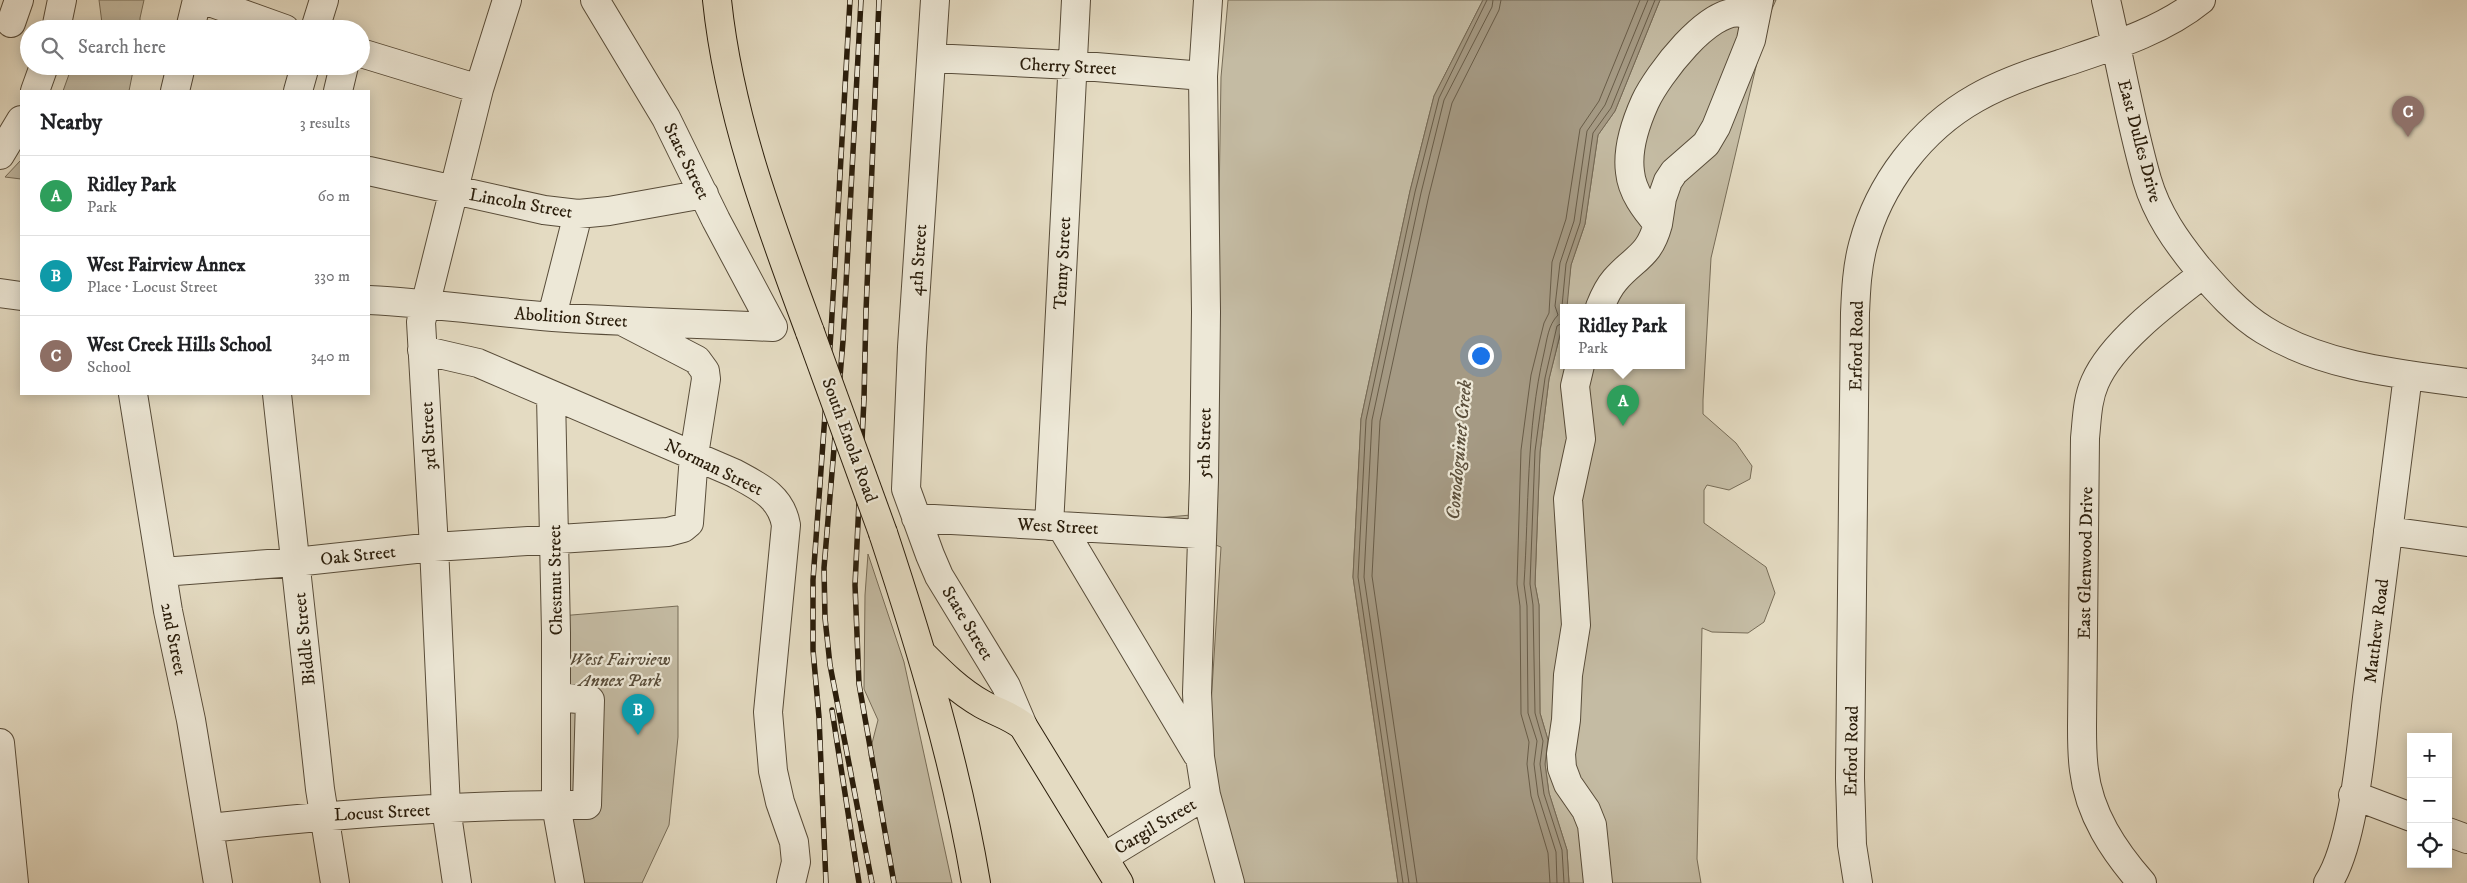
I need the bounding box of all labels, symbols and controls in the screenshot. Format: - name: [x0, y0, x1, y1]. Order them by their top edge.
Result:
- search box: [20, 20, 370, 75]
- icon: search: [38, 34, 66, 62]
- text: Search here: [78, 36, 166, 59]
- street label: Cherry Street: [1019, 53, 1117, 81]
- street label: East Dulles Drive: [2112, 77, 2166, 205]
- pin: C: [2392, 96, 2424, 137]
- text: Nearby: [40, 110, 102, 136]
- text: 3 results: [300, 113, 350, 133]
- street label: State Street: [658, 120, 714, 204]
- text: Ridley Park: [87, 174, 176, 197]
- street label: Lincoln Street: [467, 184, 574, 224]
- text: A: [51, 186, 61, 206]
- text: 60 m: [318, 186, 350, 206]
- text: Park: [87, 197, 117, 217]
- street label: Tenny Street: [1050, 216, 1076, 310]
- street label: 4th Street: [906, 223, 932, 297]
- text: West Fairview Annex: [87, 254, 246, 277]
- text: B: [51, 266, 61, 286]
- text: 330 m: [314, 266, 350, 286]
- text: Place · Locust Street: [87, 277, 218, 297]
- street label: Erford Road: [1845, 301, 1869, 391]
- street label: Abolition Street: [514, 303, 629, 333]
- popup: [1560, 304, 1685, 369]
- text: Ridley Park: [1578, 315, 1667, 338]
- text: West Creek Hills School: [87, 334, 272, 357]
- text: Park: [1578, 338, 1608, 358]
- your location: [1468, 343, 1494, 369]
- text: C: [51, 346, 61, 366]
- text: 340 m: [311, 346, 350, 366]
- text: School: [87, 357, 131, 377]
- street label: South Enola Road: [816, 375, 882, 506]
- water label: Conodoguinet Creek: [1442, 379, 1477, 521]
- pin: A: [1607, 385, 1639, 426]
- street label: 3rd Street: [416, 401, 442, 471]
- street label: 5th Street: [1193, 407, 1217, 479]
- street label: Norman Street: [661, 435, 767, 501]
- street label: East Glenwood Drive: [2074, 487, 2098, 640]
- street label: West Street: [1016, 514, 1099, 540]
- street label: Chestnut Street: [544, 524, 568, 636]
- street label: Oak Street: [319, 541, 397, 571]
- street label: Matthew Road: [2360, 578, 2394, 685]
- street label: State Street: [936, 582, 998, 665]
- street label: Biddle Street: [289, 591, 321, 686]
- street label: 2nd Street: [155, 601, 191, 678]
- park label: West Fairview Annex Park: [569, 649, 671, 692]
- pin: B: [622, 694, 654, 735]
- street label: Erford Road: [1840, 706, 1864, 796]
- map controls: [2407, 733, 2452, 868]
- button: +: [2407, 733, 2452, 778]
- button: −: [2407, 778, 2452, 823]
- street label: Cargil Street: [1111, 794, 1201, 860]
- street label: Locust Street: [333, 799, 431, 827]
- button: locate: [2407, 823, 2452, 868]

